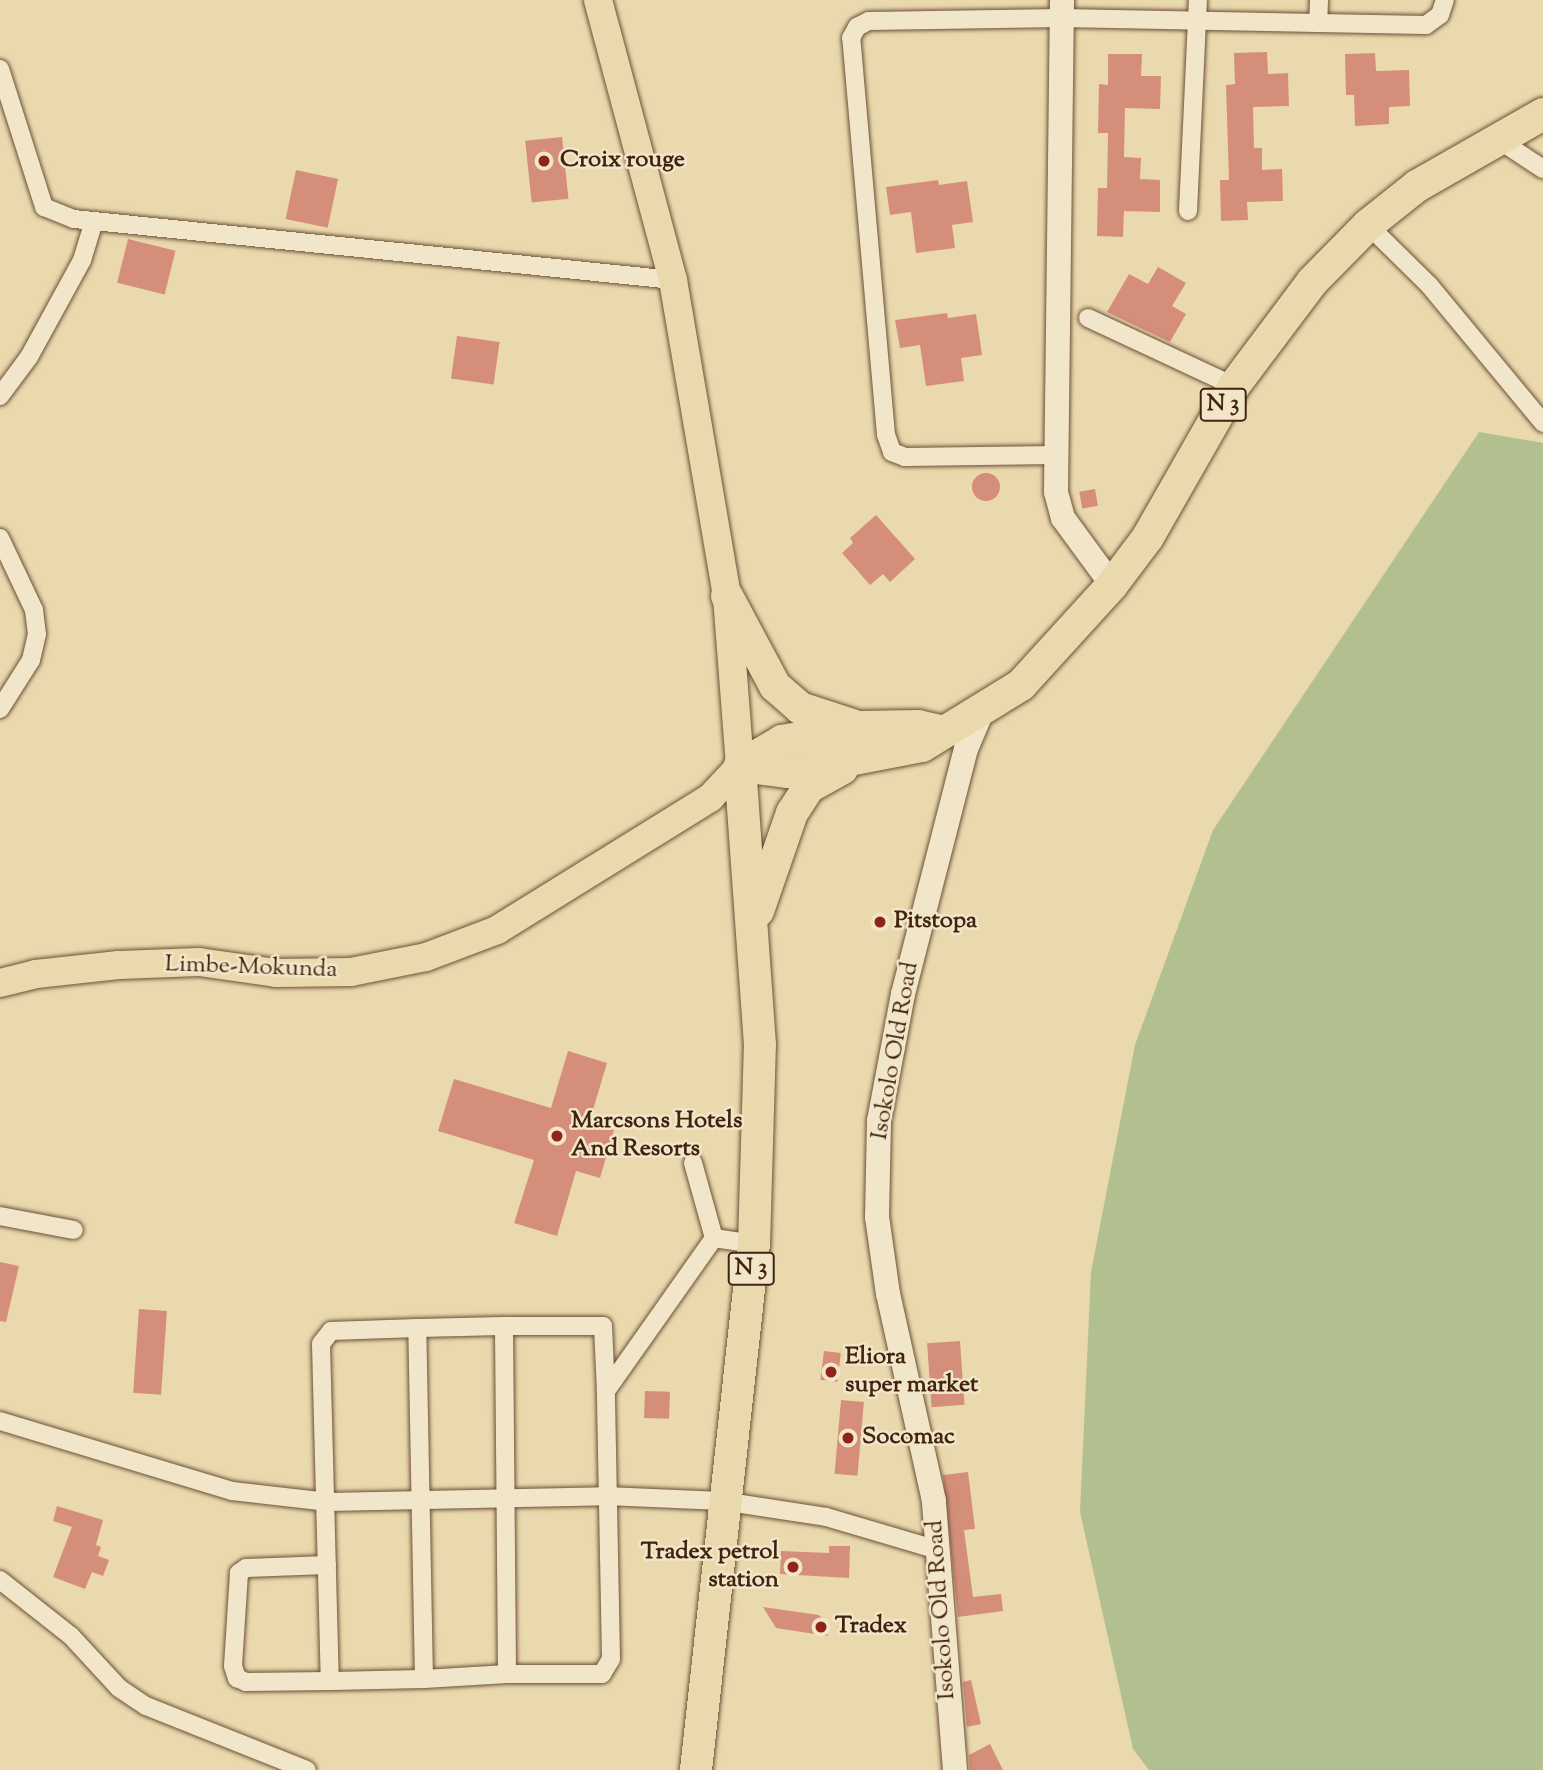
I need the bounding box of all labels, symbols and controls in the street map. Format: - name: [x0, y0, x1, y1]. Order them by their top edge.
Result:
- place label: Croix rouge: [560, 147, 685, 175]
- marker: Croix rouge: [534, 151, 554, 171]
- road number: N 3: [1198, 386, 1248, 424]
- place label: Pitstopa: [894, 908, 977, 936]
- marker: Pitstopa: [872, 914, 888, 930]
- street label: Limbe-Mokunda: [164, 951, 338, 985]
- street label: Isokolo Old Road: [866, 960, 926, 1142]
- place label: Marcsons Hotels And Resorts: [571, 1108, 742, 1164]
- marker: Marcsons Hotels And Resorts: [549, 1128, 565, 1144]
- road number: N 3: [726, 1250, 776, 1288]
- place label: Eliora super market: [845, 1344, 978, 1400]
- marker: Eliora super market: [823, 1364, 839, 1380]
- place label: Socomac: [862, 1424, 955, 1452]
- marker: Socomac: [840, 1430, 856, 1446]
- street label: Isokolo Old Road: [921, 1519, 963, 1701]
- place label: Tradex petrol station: [641, 1539, 779, 1595]
- marker: Tradex petrol station: [785, 1559, 801, 1575]
- place label: Tradex: [835, 1613, 907, 1641]
- marker: Tradex: [813, 1619, 829, 1635]

